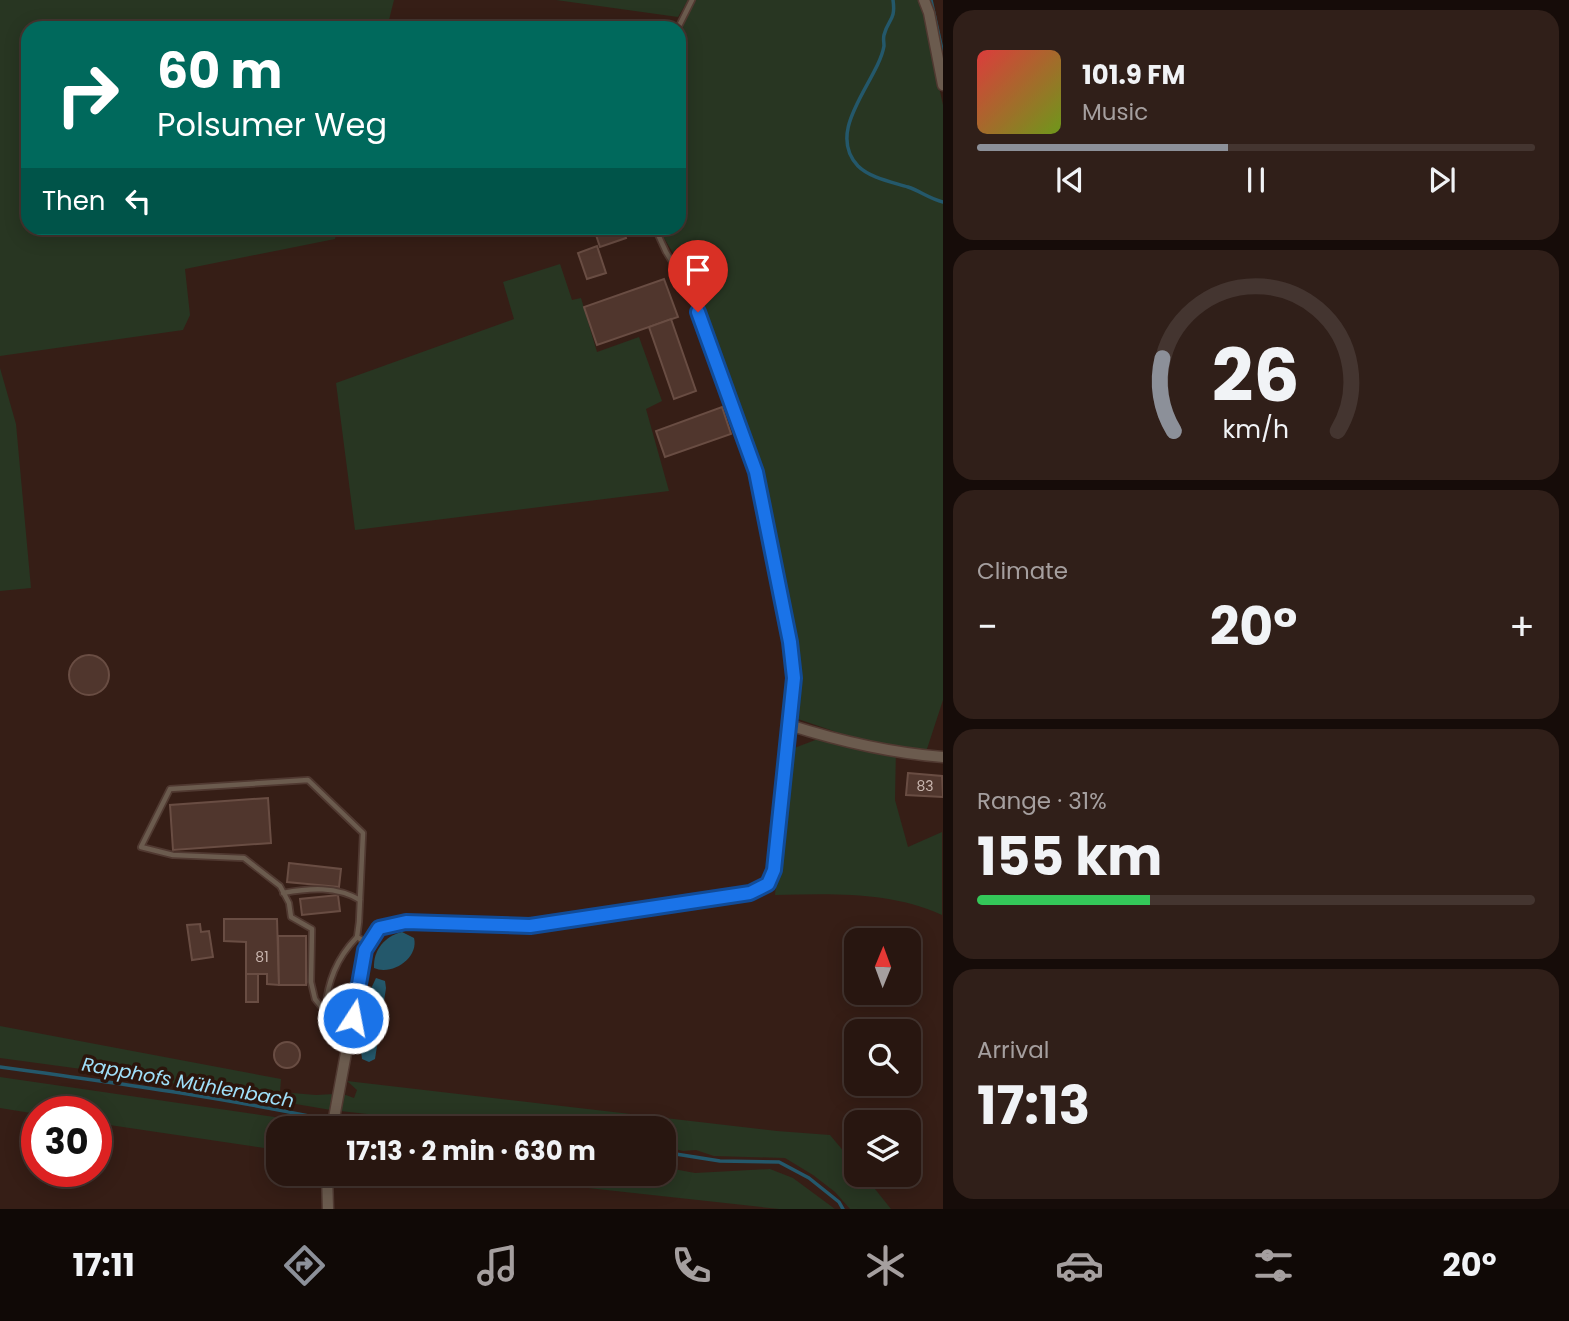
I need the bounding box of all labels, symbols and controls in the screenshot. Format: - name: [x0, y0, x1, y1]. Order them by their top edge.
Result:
- text: 60 m: [157, 37, 282, 105]
- icon: right: [42, 49, 133, 140]
- text: 101.9 FM: [1082, 57, 1185, 93]
- text: Music: [1082, 96, 1148, 128]
- text: Polsumer Weg: [157, 102, 387, 147]
- icon: previous: [1051, 161, 1089, 199]
- icon: pause: [1237, 161, 1275, 199]
- icon: next: [1423, 161, 1461, 199]
- icon: left: [119, 182, 157, 220]
- text: Then: [42, 183, 105, 219]
- pin: [668, 240, 728, 312]
- icon: arrive: [679, 251, 717, 289]
- text: 26: [1212, 325, 1300, 426]
- text: km/h: [1223, 411, 1289, 446]
- text: Climate: [977, 555, 1068, 587]
- text: 20°: [1210, 590, 1297, 663]
- text: −: [977, 600, 998, 653]
- text: +: [1509, 600, 1535, 653]
- house number: 83: [916, 776, 934, 796]
- text: Range · 31%: [977, 785, 1107, 817]
- text: 155 km: [977, 820, 1162, 893]
- north arrow: [844, 928, 920, 1004]
- map controls: [844, 928, 921, 1187]
- house number: 81: [255, 947, 269, 967]
- position arrow: [316, 981, 390, 1055]
- button: search: [844, 1019, 921, 1096]
- text: Arrival: [977, 1034, 1049, 1066]
- water label: Rapphofs Mühlenbach: [80, 1051, 296, 1114]
- text: 17:13: [977, 1069, 1090, 1142]
- speed limit sign: 30: [21, 1096, 112, 1187]
- button: layers: [844, 1110, 921, 1187]
- text: 17:13 · 2 min · 630 m: [346, 1133, 596, 1169]
- icon: directions: [280, 1241, 329, 1290]
- icon: music: [473, 1241, 522, 1290]
- icon: phone: [667, 1241, 716, 1290]
- icon: climate: [861, 1241, 910, 1290]
- icon: car: [1055, 1241, 1104, 1290]
- icon: filters: [1249, 1241, 1298, 1290]
- text: 17:11: [72, 1242, 135, 1287]
- text: 20°: [1443, 1242, 1496, 1287]

